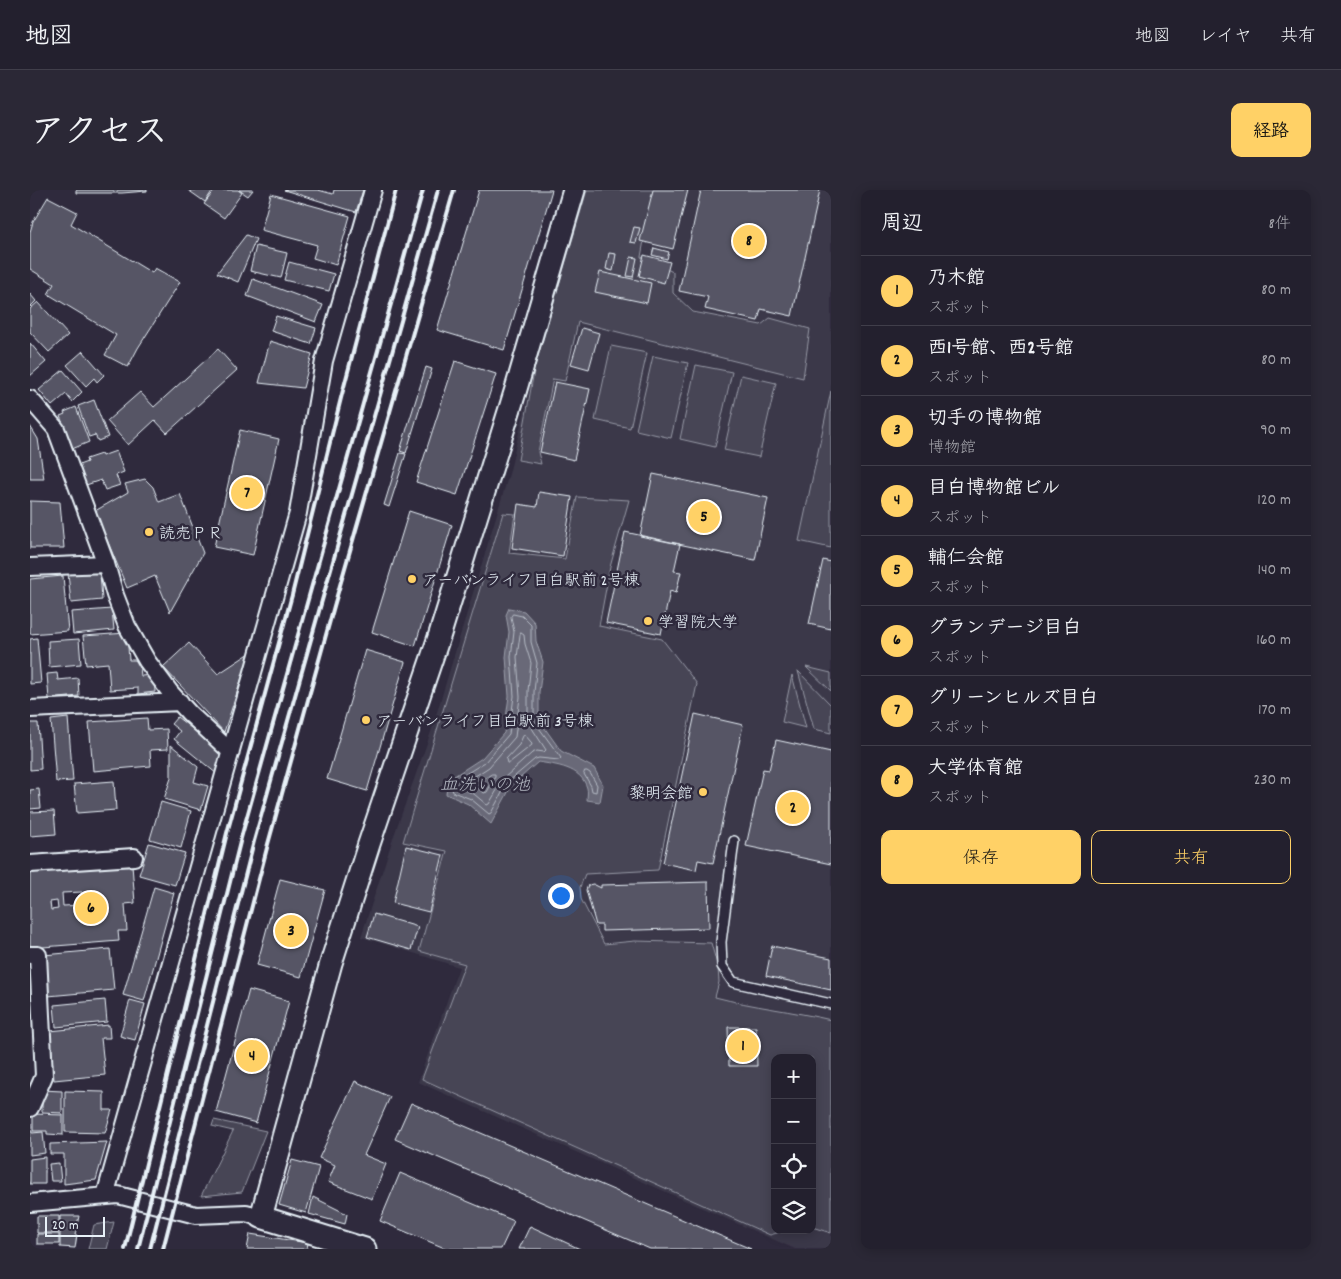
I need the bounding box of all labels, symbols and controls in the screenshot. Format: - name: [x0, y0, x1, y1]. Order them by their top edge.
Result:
- text: 地図: [25, 21, 73, 55]
- text: 地図: [1135, 25, 1171, 50]
- text: レイヤ: [1199, 25, 1252, 50]
- text: 共有: [1280, 25, 1316, 50]
- button: 経路: [1231, 103, 1311, 157]
- text: アクセス: [30, 110, 168, 160]
- text: 周辺: [881, 210, 923, 240]
- text: 8件: [1269, 213, 1291, 236]
- pin: 8: [733, 222, 765, 260]
- text: 乃木館: [928, 266, 985, 293]
- text: 1: [895, 279, 899, 302]
- text: 80 m: [1261, 279, 1291, 302]
- text: スポット: [928, 297, 992, 320]
- text: 西1号館、西2号館: [928, 336, 1073, 363]
- text: 2: [894, 349, 901, 372]
- text: 80 m: [1261, 349, 1291, 372]
- text: スポット: [928, 367, 992, 390]
- text: 切手の博物館: [928, 406, 1042, 433]
- text: 3: [893, 419, 901, 442]
- text: 90 m: [1260, 419, 1291, 442]
- text: 博物館: [928, 437, 976, 460]
- pin: 7: [231, 474, 263, 512]
- text: 目白博物館ビル: [928, 476, 1061, 503]
- text: 4: [894, 489, 900, 512]
- text: 120 m: [1257, 489, 1291, 512]
- pin: 5: [688, 498, 720, 536]
- text: スポット: [928, 507, 992, 530]
- place label: 読売ＰＲ: [159, 523, 223, 546]
- marker: 読売ＰＲ: [143, 526, 155, 538]
- text: 輔仁会館: [928, 546, 1004, 573]
- text: 5: [893, 559, 901, 582]
- text: 140 m: [1257, 559, 1291, 582]
- place label: アーバンライフ目白駅前 2号棟: [422, 570, 639, 593]
- marker: アーバンライフ目白駅前 2号棟: [406, 573, 418, 585]
- text: スポット: [928, 577, 992, 600]
- place label: 学習院大学: [658, 612, 738, 635]
- marker: 学習院大学: [642, 615, 654, 627]
- text: グランデージ目白: [928, 616, 1082, 643]
- text: 6: [893, 629, 901, 652]
- text: 160 m: [1256, 629, 1291, 652]
- text: スポット: [928, 647, 992, 670]
- text: グリーンヒルズ目白: [928, 686, 1098, 713]
- text: 7: [894, 699, 900, 722]
- text: 170 m: [1258, 699, 1291, 722]
- place label: アーバンライフ目白駅前 3号棟: [376, 711, 594, 734]
- marker: アーバンライフ目白駅前 3号棟: [360, 714, 372, 726]
- text: スポット: [928, 717, 992, 740]
- text: 大学体育館: [928, 756, 1023, 783]
- text: 8: [894, 769, 900, 792]
- text: 230 m: [1254, 769, 1291, 792]
- water label: 血洗いの池: [440, 774, 531, 799]
- place label: 黎明会館: [629, 783, 693, 806]
- marker: 黎明会館: [697, 786, 709, 798]
- text: スポット: [928, 787, 992, 810]
- pin: 2: [777, 789, 809, 827]
- button: 保存: [881, 830, 1081, 884]
- button: 共有: [1091, 830, 1291, 884]
- your location: [548, 883, 574, 909]
- pin: 6: [75, 889, 107, 927]
- pin: 3: [275, 912, 307, 950]
- pin: 1: [727, 1027, 759, 1065]
- pin: 4: [236, 1037, 268, 1075]
- map controls: [771, 1054, 816, 1234]
- button: +: [771, 1054, 816, 1099]
- button: −: [771, 1099, 816, 1144]
- button: locate: [771, 1144, 816, 1189]
- button: layers: [771, 1189, 816, 1234]
- scale bar: [45, 1214, 105, 1237]
- text: 20 m: [52, 1216, 79, 1236]

